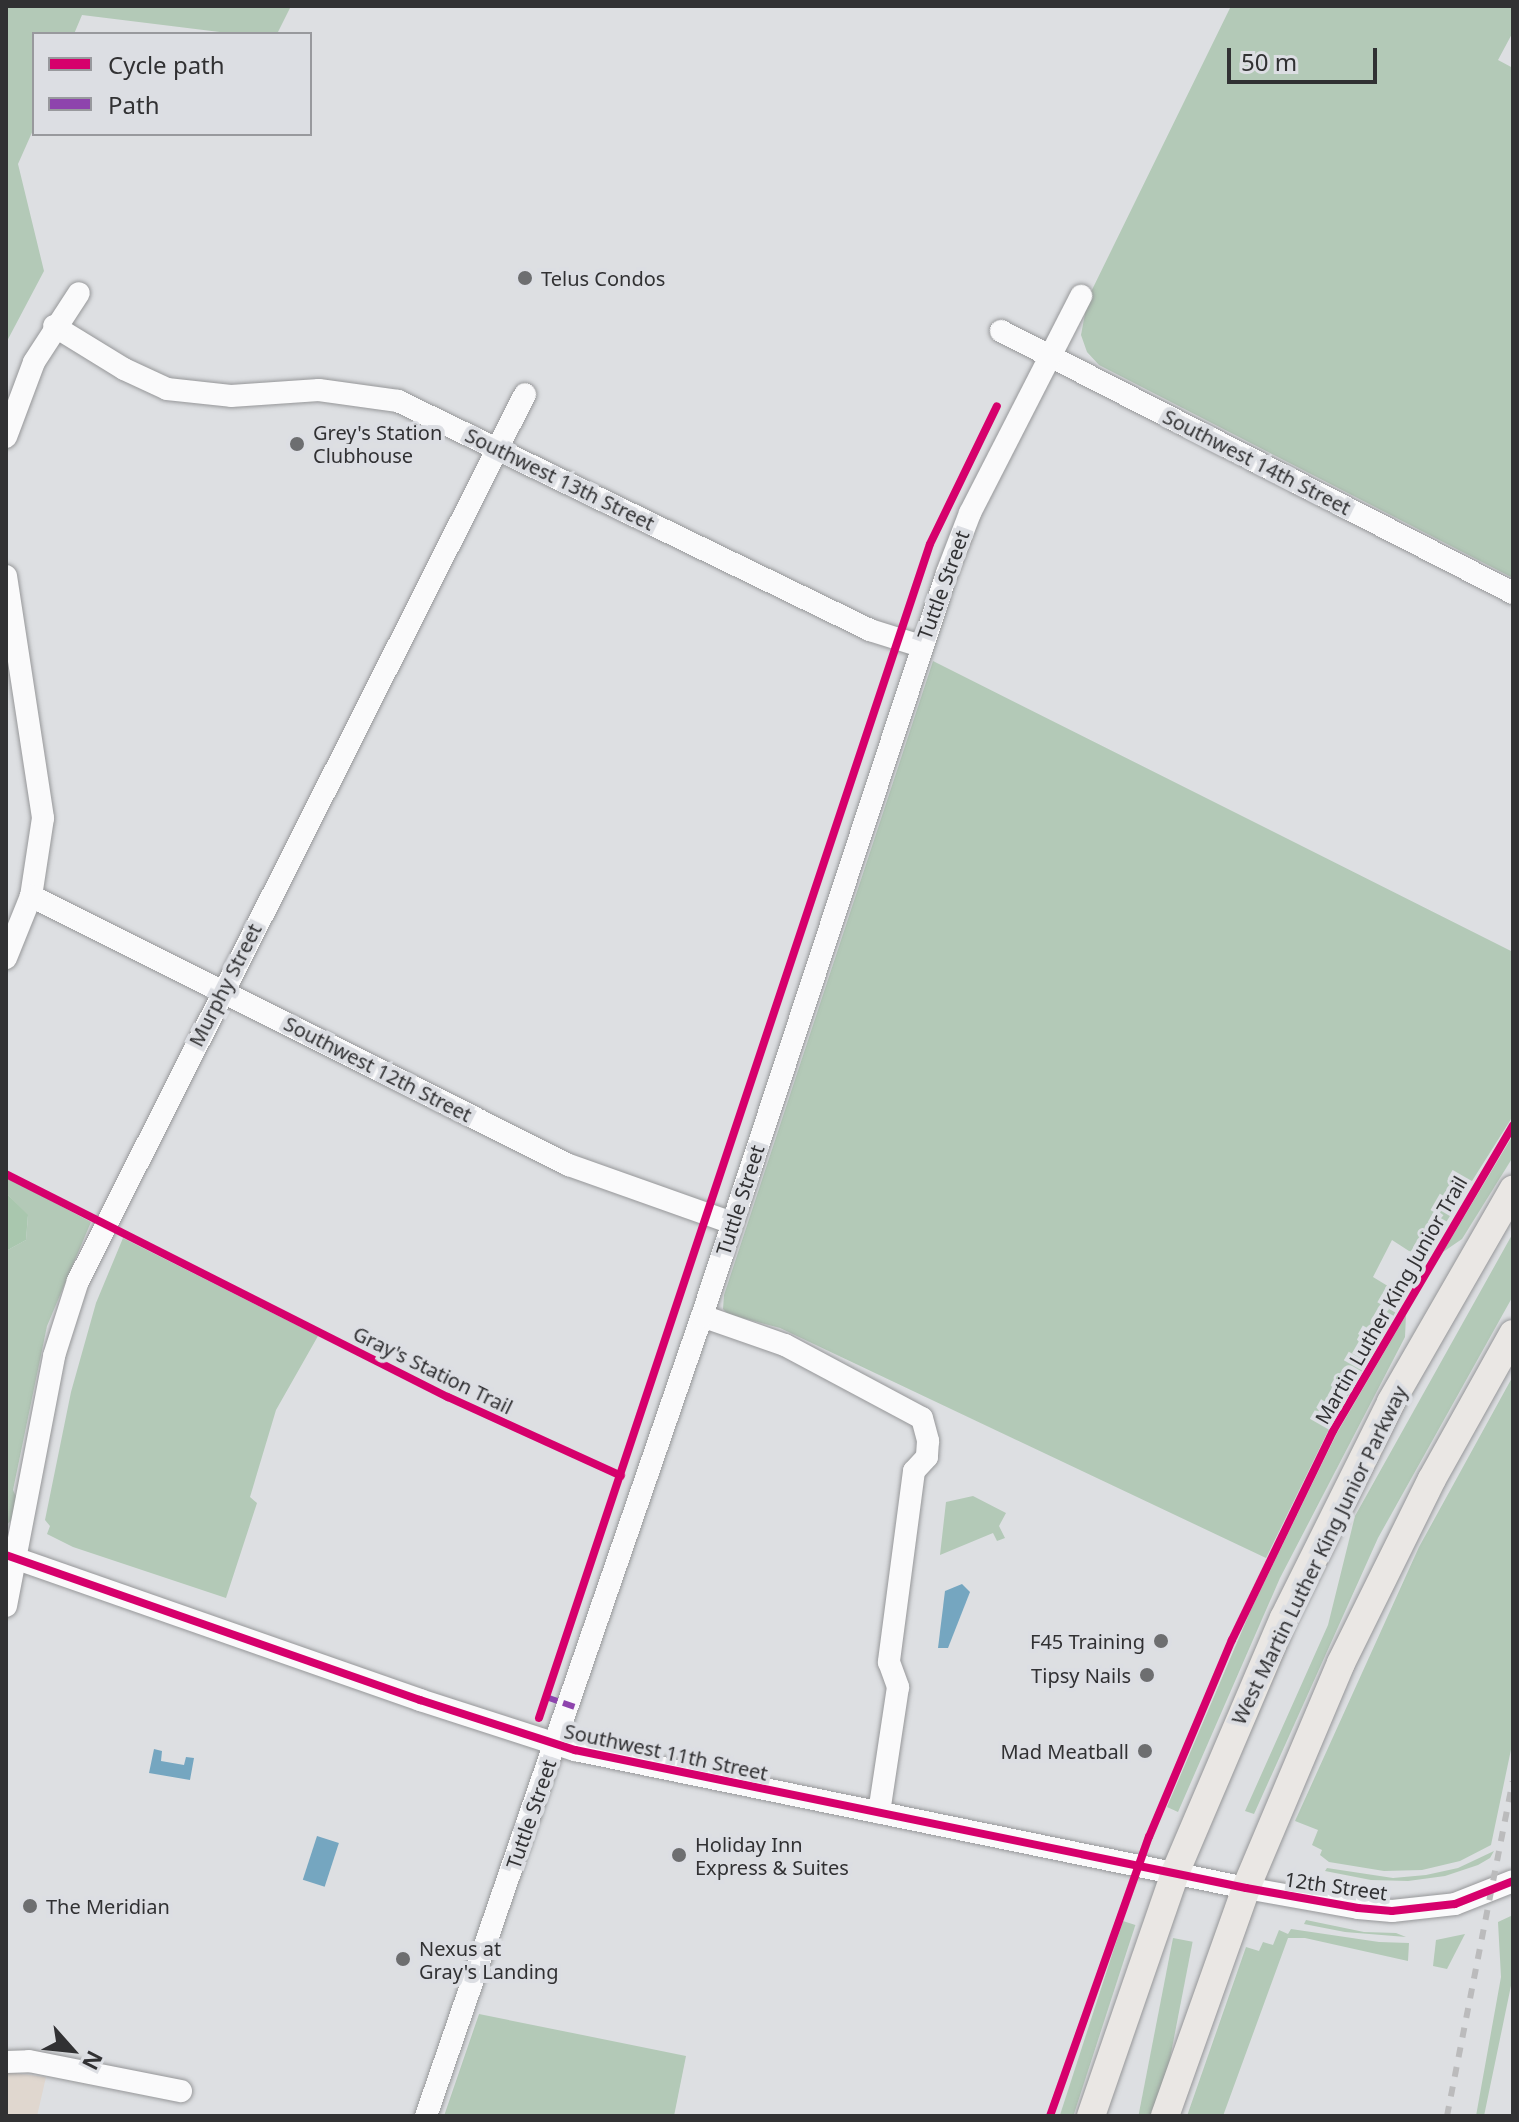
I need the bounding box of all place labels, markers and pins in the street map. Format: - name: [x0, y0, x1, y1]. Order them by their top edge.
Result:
- place label: Telus Condos: [541, 266, 665, 290]
- marker: Telus Condos: [516, 269, 534, 287]
- place label: Grey's Station Clubhouse: [313, 420, 442, 467]
- marker: Grey's Station Clubhouse: [288, 435, 306, 453]
- place label: F45 Training: [1030, 1629, 1145, 1653]
- marker: F45 Training: [1152, 1632, 1170, 1650]
- place label: Tipsy Nails: [1031, 1663, 1131, 1687]
- marker: Tipsy Nails: [1138, 1666, 1156, 1684]
- place label: Mad Meatball: [1000, 1739, 1129, 1763]
- marker: Mad Meatball: [1136, 1742, 1154, 1760]
- place label: Holiday Inn Express & Suites: [695, 1832, 849, 1879]
- marker: Holiday Inn Express & Suites: [670, 1846, 688, 1864]
- place label: The Meridian: [46, 1894, 170, 1918]
- marker: The Meridian: [21, 1897, 39, 1915]
- place label: Nexus at Gray's Landing: [419, 1936, 558, 1983]
- marker: Nexus at Gray's Landing: [394, 1950, 412, 1968]

